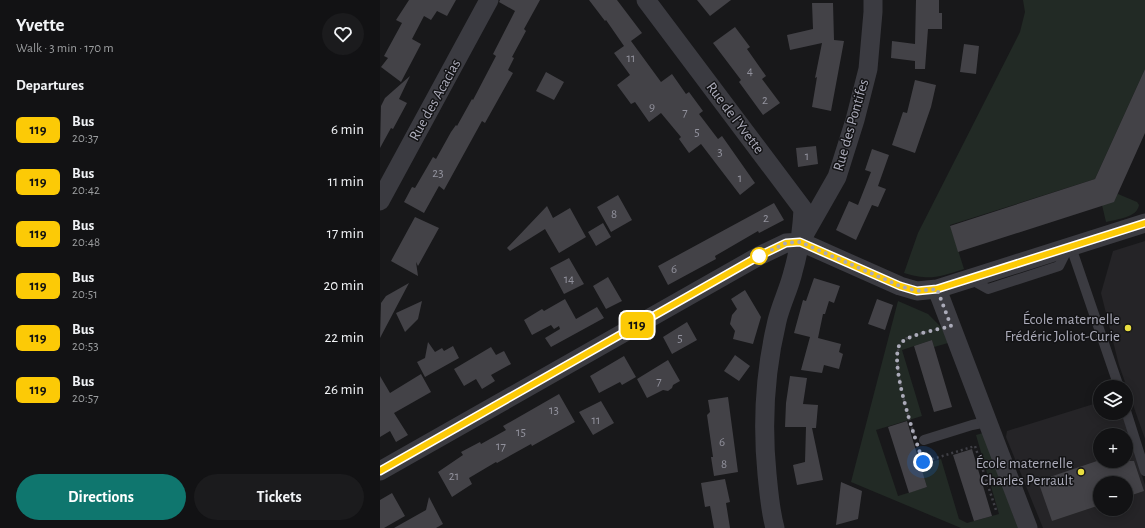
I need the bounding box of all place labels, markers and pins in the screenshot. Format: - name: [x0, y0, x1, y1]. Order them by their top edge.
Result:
- unlabelled marker: [750, 247, 768, 265]
- place label: École maternelle Frédéric Joliot-Curie: [1005, 310, 1120, 344]
- marker: École maternelle Frédéric Joliot-Curie: [1123, 323, 1133, 333]
- place label: École maternelle Charles Perrault: [976, 454, 1073, 488]
- marker: École maternelle Charles Perrault: [1076, 467, 1086, 477]

